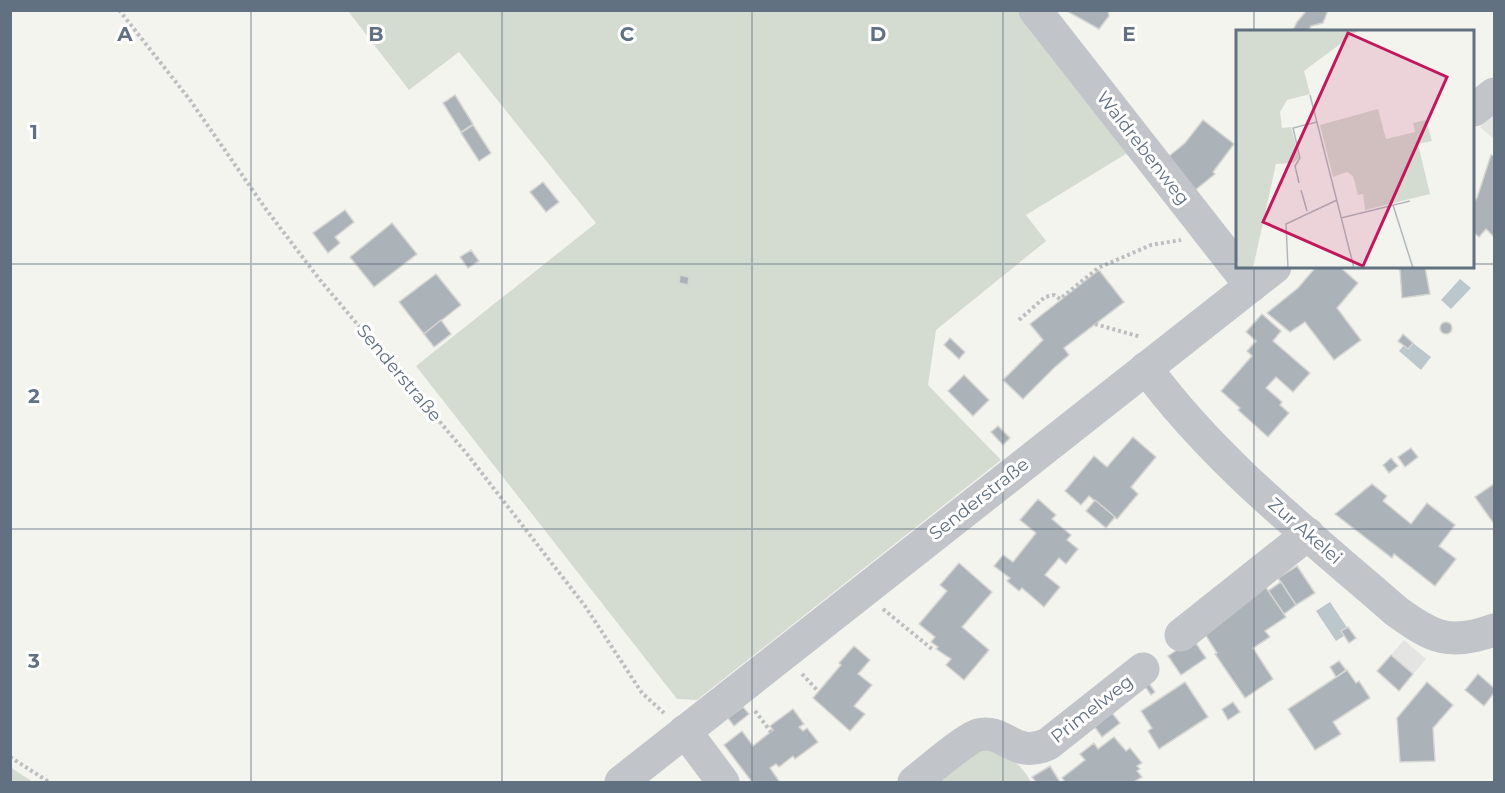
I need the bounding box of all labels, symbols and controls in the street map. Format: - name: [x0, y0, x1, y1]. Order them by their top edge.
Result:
- text: A: [116, 22, 133, 46]
- text: B: [368, 22, 384, 46]
- text: C: [620, 22, 635, 46]
- text: D: [870, 22, 886, 46]
- text: E: [1122, 22, 1136, 46]
- inset map: [1236, 30, 1475, 268]
- street label: Waldrebenweg: [1092, 87, 1194, 209]
- text: 1: [30, 120, 38, 144]
- street label: Senderstraße: [352, 320, 446, 426]
- text: 2: [28, 384, 40, 408]
- street label: Senderstraße: [925, 453, 1033, 545]
- street label: Zur Akelei: [1264, 493, 1346, 569]
- text: 3: [27, 649, 40, 673]
- street label: Primelweg: [1047, 670, 1137, 748]

